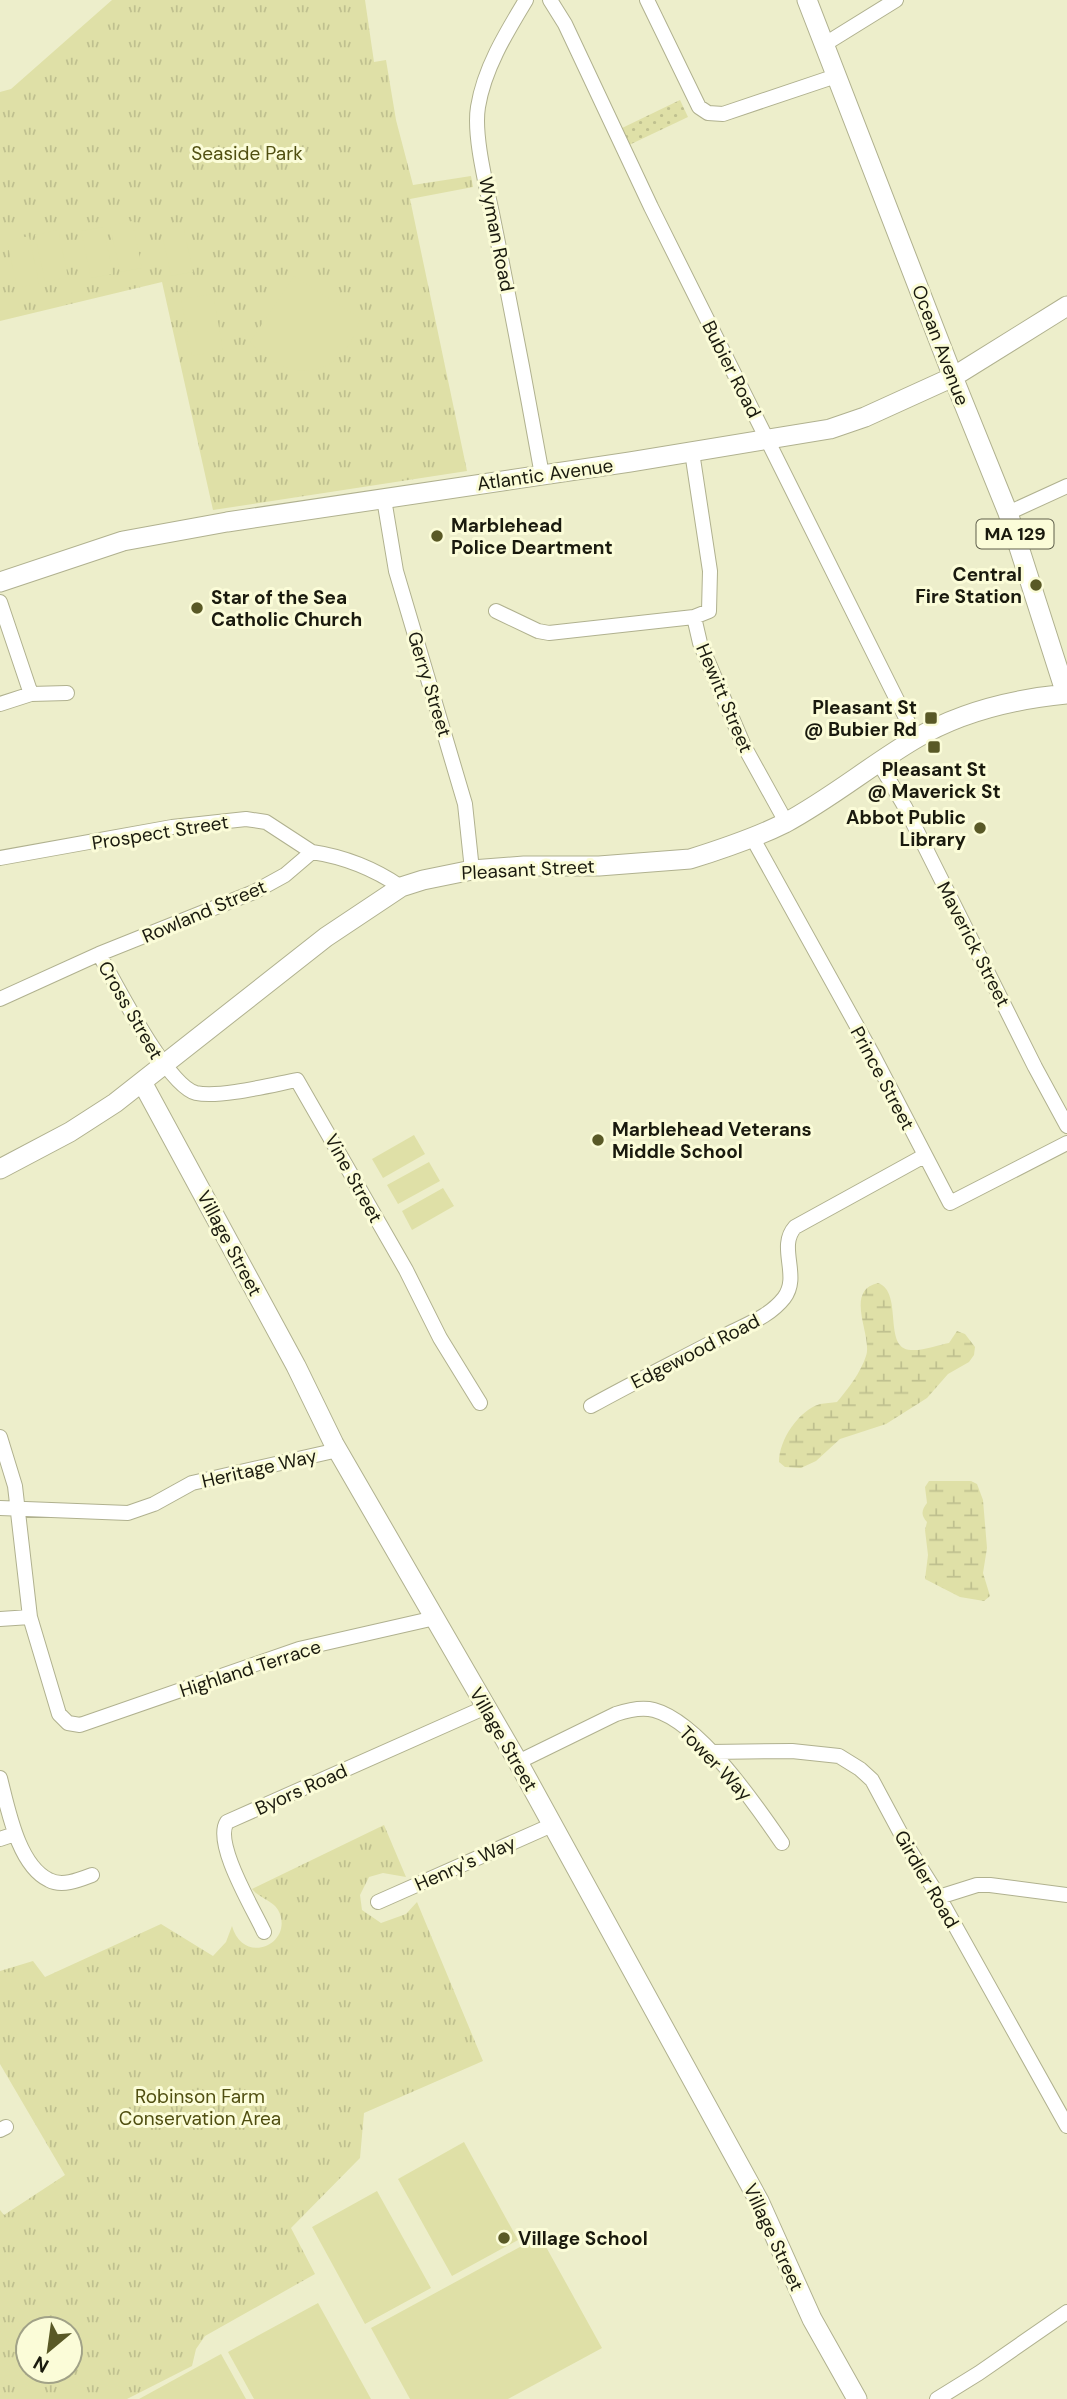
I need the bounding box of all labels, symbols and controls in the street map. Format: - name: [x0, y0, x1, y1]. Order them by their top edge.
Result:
- park label: Seaside Park: [191, 141, 303, 166]
- street label: Wyman Road: [473, 175, 520, 294]
- street label: Ocean Avenue: [906, 281, 975, 409]
- street label: Bubier Road: [696, 316, 767, 422]
- street label: Atlantic Avenue: [475, 453, 615, 496]
- place label: Marblehead Police Deartment: [451, 513, 613, 560]
- road number: MA 129: [976, 520, 1054, 548]
- marker: Marblehead Police Deartment: [429, 528, 445, 544]
- place label: Central Fire Station: [915, 562, 1022, 609]
- marker: Central Fire Station: [1028, 577, 1044, 593]
- place label: Star of the Sea Catholic Church: [211, 585, 362, 632]
- marker: Star of the Sea Catholic Church: [189, 600, 205, 616]
- street label: Gerry Street: [402, 629, 457, 740]
- street label: Hewitt Street: [690, 640, 759, 757]
- place label: Pleasant St @ Bubier Rd: [804, 695, 917, 742]
- marker: Pleasant St @ Bubier Rd: [923, 710, 939, 726]
- marker: Pleasant St @ Maverick St: [926, 739, 942, 755]
- place label: Pleasant St @ Maverick St: [867, 757, 1001, 804]
- place label: Abbot Public Library: [846, 805, 967, 852]
- street label: Prospect Street: [90, 809, 230, 856]
- marker: Abbot Public Library: [972, 820, 988, 836]
- street label: Pleasant Street: [461, 854, 595, 885]
- street label: Rowland Street: [138, 874, 270, 949]
- street label: Maverick Street: [931, 877, 1016, 1011]
- street label: Cross Street: [92, 957, 169, 1064]
- street label: Prince Street: [845, 1022, 920, 1134]
- place label: Marblehead Veterans Middle School: [612, 1117, 812, 1164]
- street label: Vine Street: [319, 1129, 388, 1227]
- marker: Marblehead Veterans Middle School: [590, 1132, 606, 1148]
- street label: Village Street: [191, 1186, 268, 1300]
- street label: Edgewood Road: [627, 1308, 764, 1395]
- street label: Heritage Way: [199, 1443, 319, 1494]
- street label: Highland Terrace: [176, 1634, 324, 1703]
- street label: Village Street: [464, 1683, 543, 1796]
- street label: Tower Way: [674, 1721, 758, 1806]
- street label: Byors Road: [251, 1758, 351, 1821]
- street label: Girdler Road: [889, 1826, 965, 1933]
- street label: Henry's Way: [411, 1830, 520, 1897]
- park label: Robinson Farm Conservation Area: [119, 2084, 281, 2131]
- street label: Village Street: [738, 2179, 809, 2295]
- place label: Village School: [518, 2226, 648, 2251]
- marker: Village School: [496, 2230, 512, 2246]
- north arrow: [14, 2315, 84, 2385]
- text: N: [29, 2350, 53, 2379]

